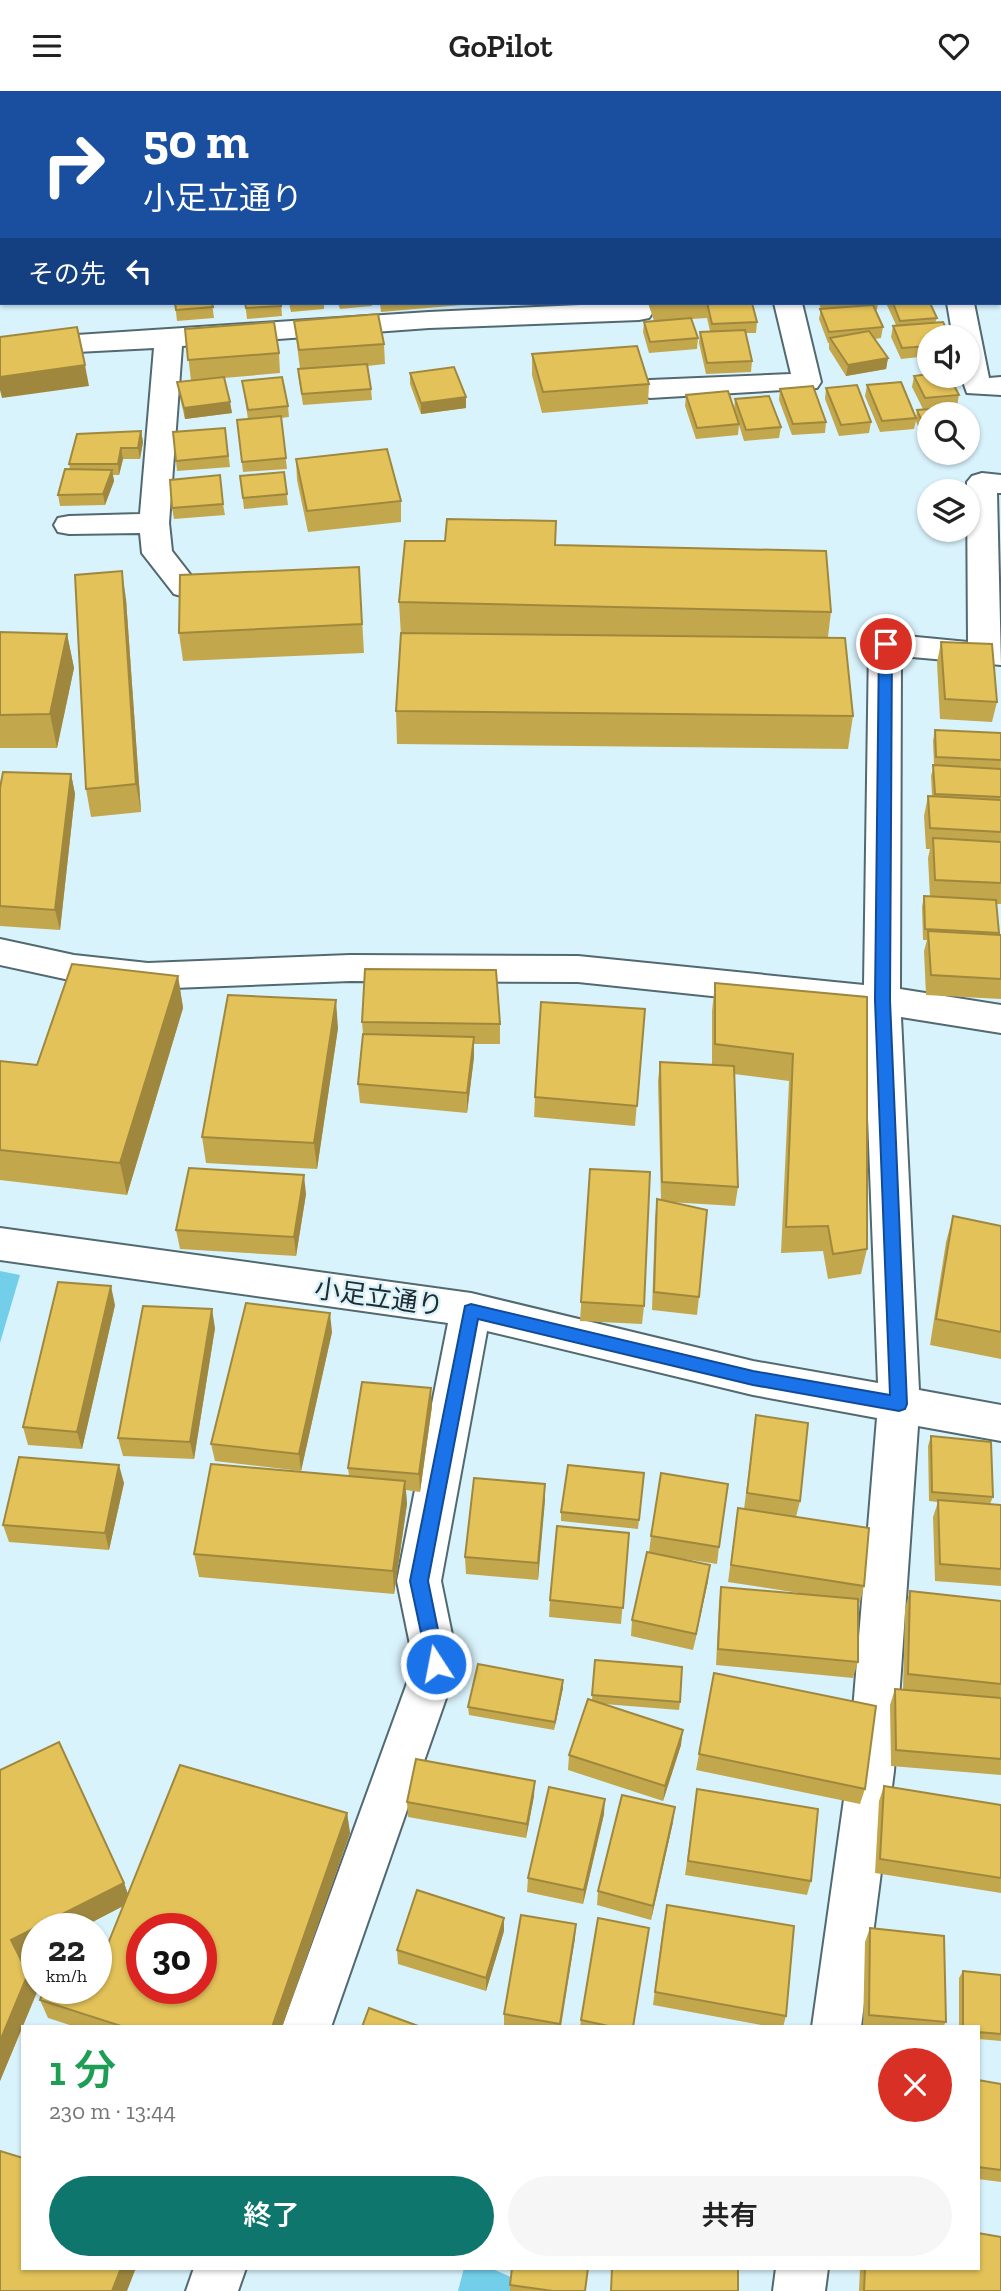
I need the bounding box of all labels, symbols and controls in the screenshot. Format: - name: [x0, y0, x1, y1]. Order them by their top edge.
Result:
- icon: menu: [28, 27, 66, 65]
- text: GoPilot: [449, 27, 552, 65]
- icon: heart: [935, 27, 973, 65]
- text: 50 m: [143, 112, 249, 171]
- icon: right: [28, 119, 119, 210]
- text: 小足立通り: [143, 179, 303, 217]
- icon: left: [120, 252, 158, 290]
- text: その先: [28, 258, 106, 290]
- map controls: [917, 325, 980, 542]
- button: sound: [917, 325, 980, 388]
- button: search: [917, 402, 980, 465]
- button: layers: [917, 479, 980, 542]
- pin: [856, 614, 916, 674]
- icon: arrive: [867, 625, 905, 663]
- street label: 小足立通り: [312, 1272, 446, 1322]
- position arrow: [399, 1627, 473, 1701]
- speed limit sign: 30: [126, 1913, 217, 2004]
- text: 22: [48, 1928, 85, 1970]
- text: km/h: [46, 1965, 87, 1987]
- text: 1 分: [49, 2045, 116, 2096]
- button: close: [878, 2048, 952, 2122]
- text: 230 m · 13:44: [49, 2097, 176, 2125]
- button: 終了: [49, 2176, 494, 2256]
- button: 共有: [508, 2176, 952, 2256]

